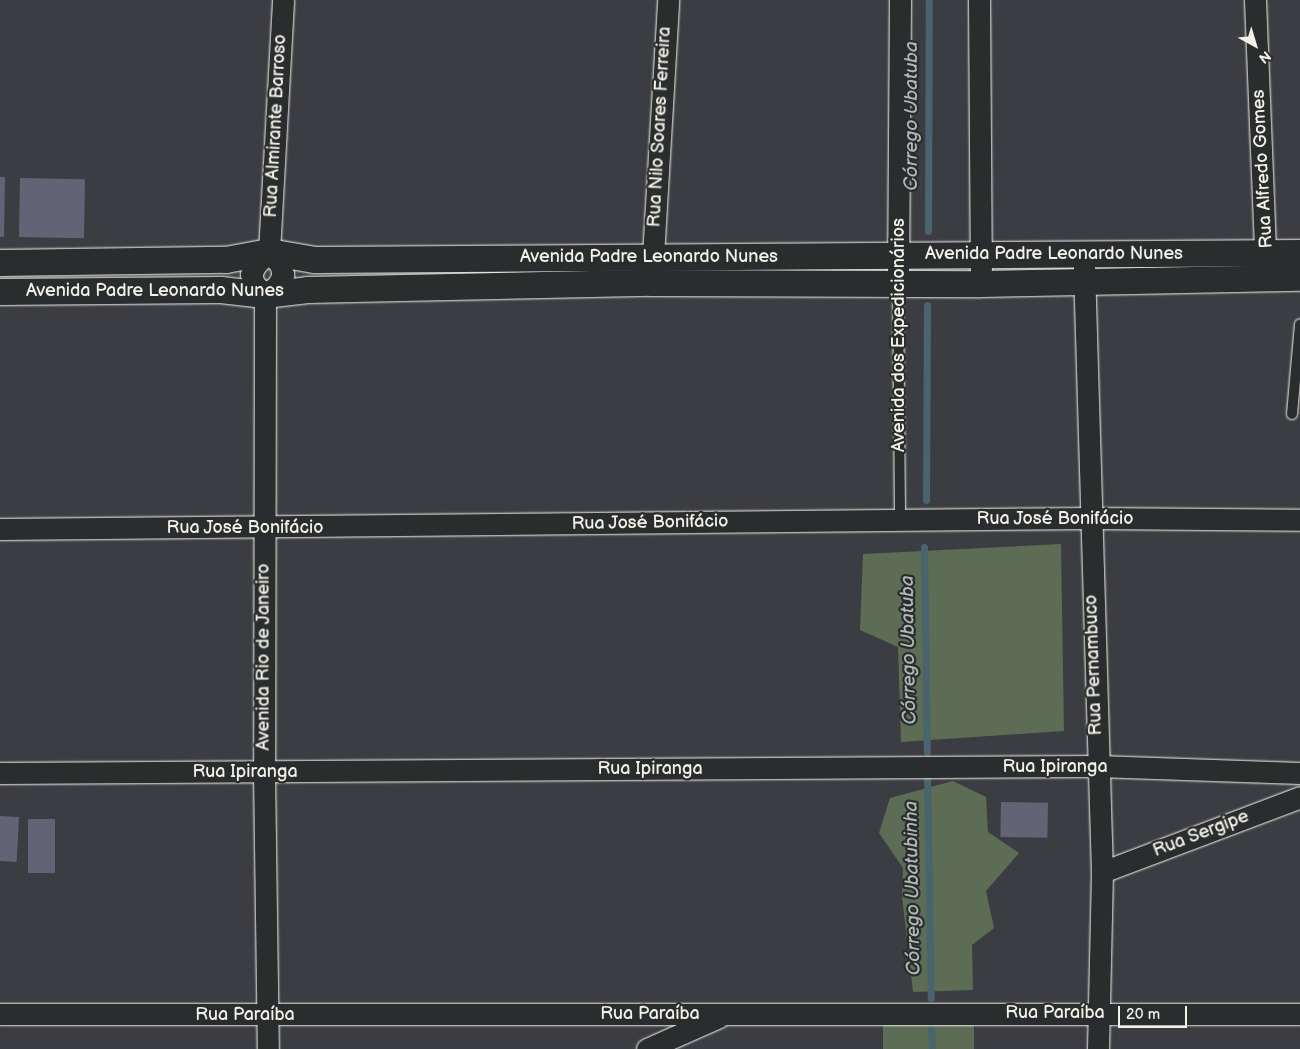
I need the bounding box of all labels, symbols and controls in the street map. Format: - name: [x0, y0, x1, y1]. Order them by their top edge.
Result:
- north arrow: [1230, 20, 1280, 70]
- street label: Rua Nilo Soares Ferreira: [644, 26, 676, 228]
- street label: Rua Almirante Barroso: [260, 34, 292, 218]
- water label: Córrego Ubatuba: [901, 41, 923, 191]
- text: N: [1255, 47, 1274, 67]
- street label: Rua Alfredo Gomes: [1248, 89, 1278, 249]
- street label: Avenida dos Expedicionários: [888, 218, 910, 452]
- street label: Avenida Padre Leonardo Nunes: [925, 243, 1183, 265]
- street label: Avenida Padre Leonardo Nunes: [520, 246, 778, 268]
- street label: Avenida Padre Leonardo Nunes: [26, 280, 284, 302]
- street label: Rua José Bonifácio: [976, 508, 1134, 530]
- street label: Rua José Bonifácio: [571, 511, 729, 535]
- street label: Rua José Bonifácio: [166, 517, 324, 539]
- street label: Avenida Rio de Janeiro: [253, 563, 275, 751]
- water label: Córrego Ubatuba: [896, 575, 922, 725]
- street label: Rua Pernambuco: [1081, 594, 1107, 736]
- street label: Rua Ipiranga: [1002, 756, 1108, 778]
- street label: Rua Ipiranga: [597, 758, 703, 780]
- street label: Rua Ipiranga: [192, 761, 298, 783]
- water label: Córrego Ubatubinha: [900, 801, 926, 975]
- street label: Rua Sergipe: [1150, 806, 1252, 862]
- scale bar: [1120, 996, 1189, 1028]
- street label: Rua Paraíba: [1005, 1002, 1105, 1024]
- street label: Rua Paraíba: [600, 1003, 700, 1025]
- street label: Rua Paraíba: [195, 1004, 295, 1026]
- text: 20 m: [1126, 1005, 1160, 1024]

